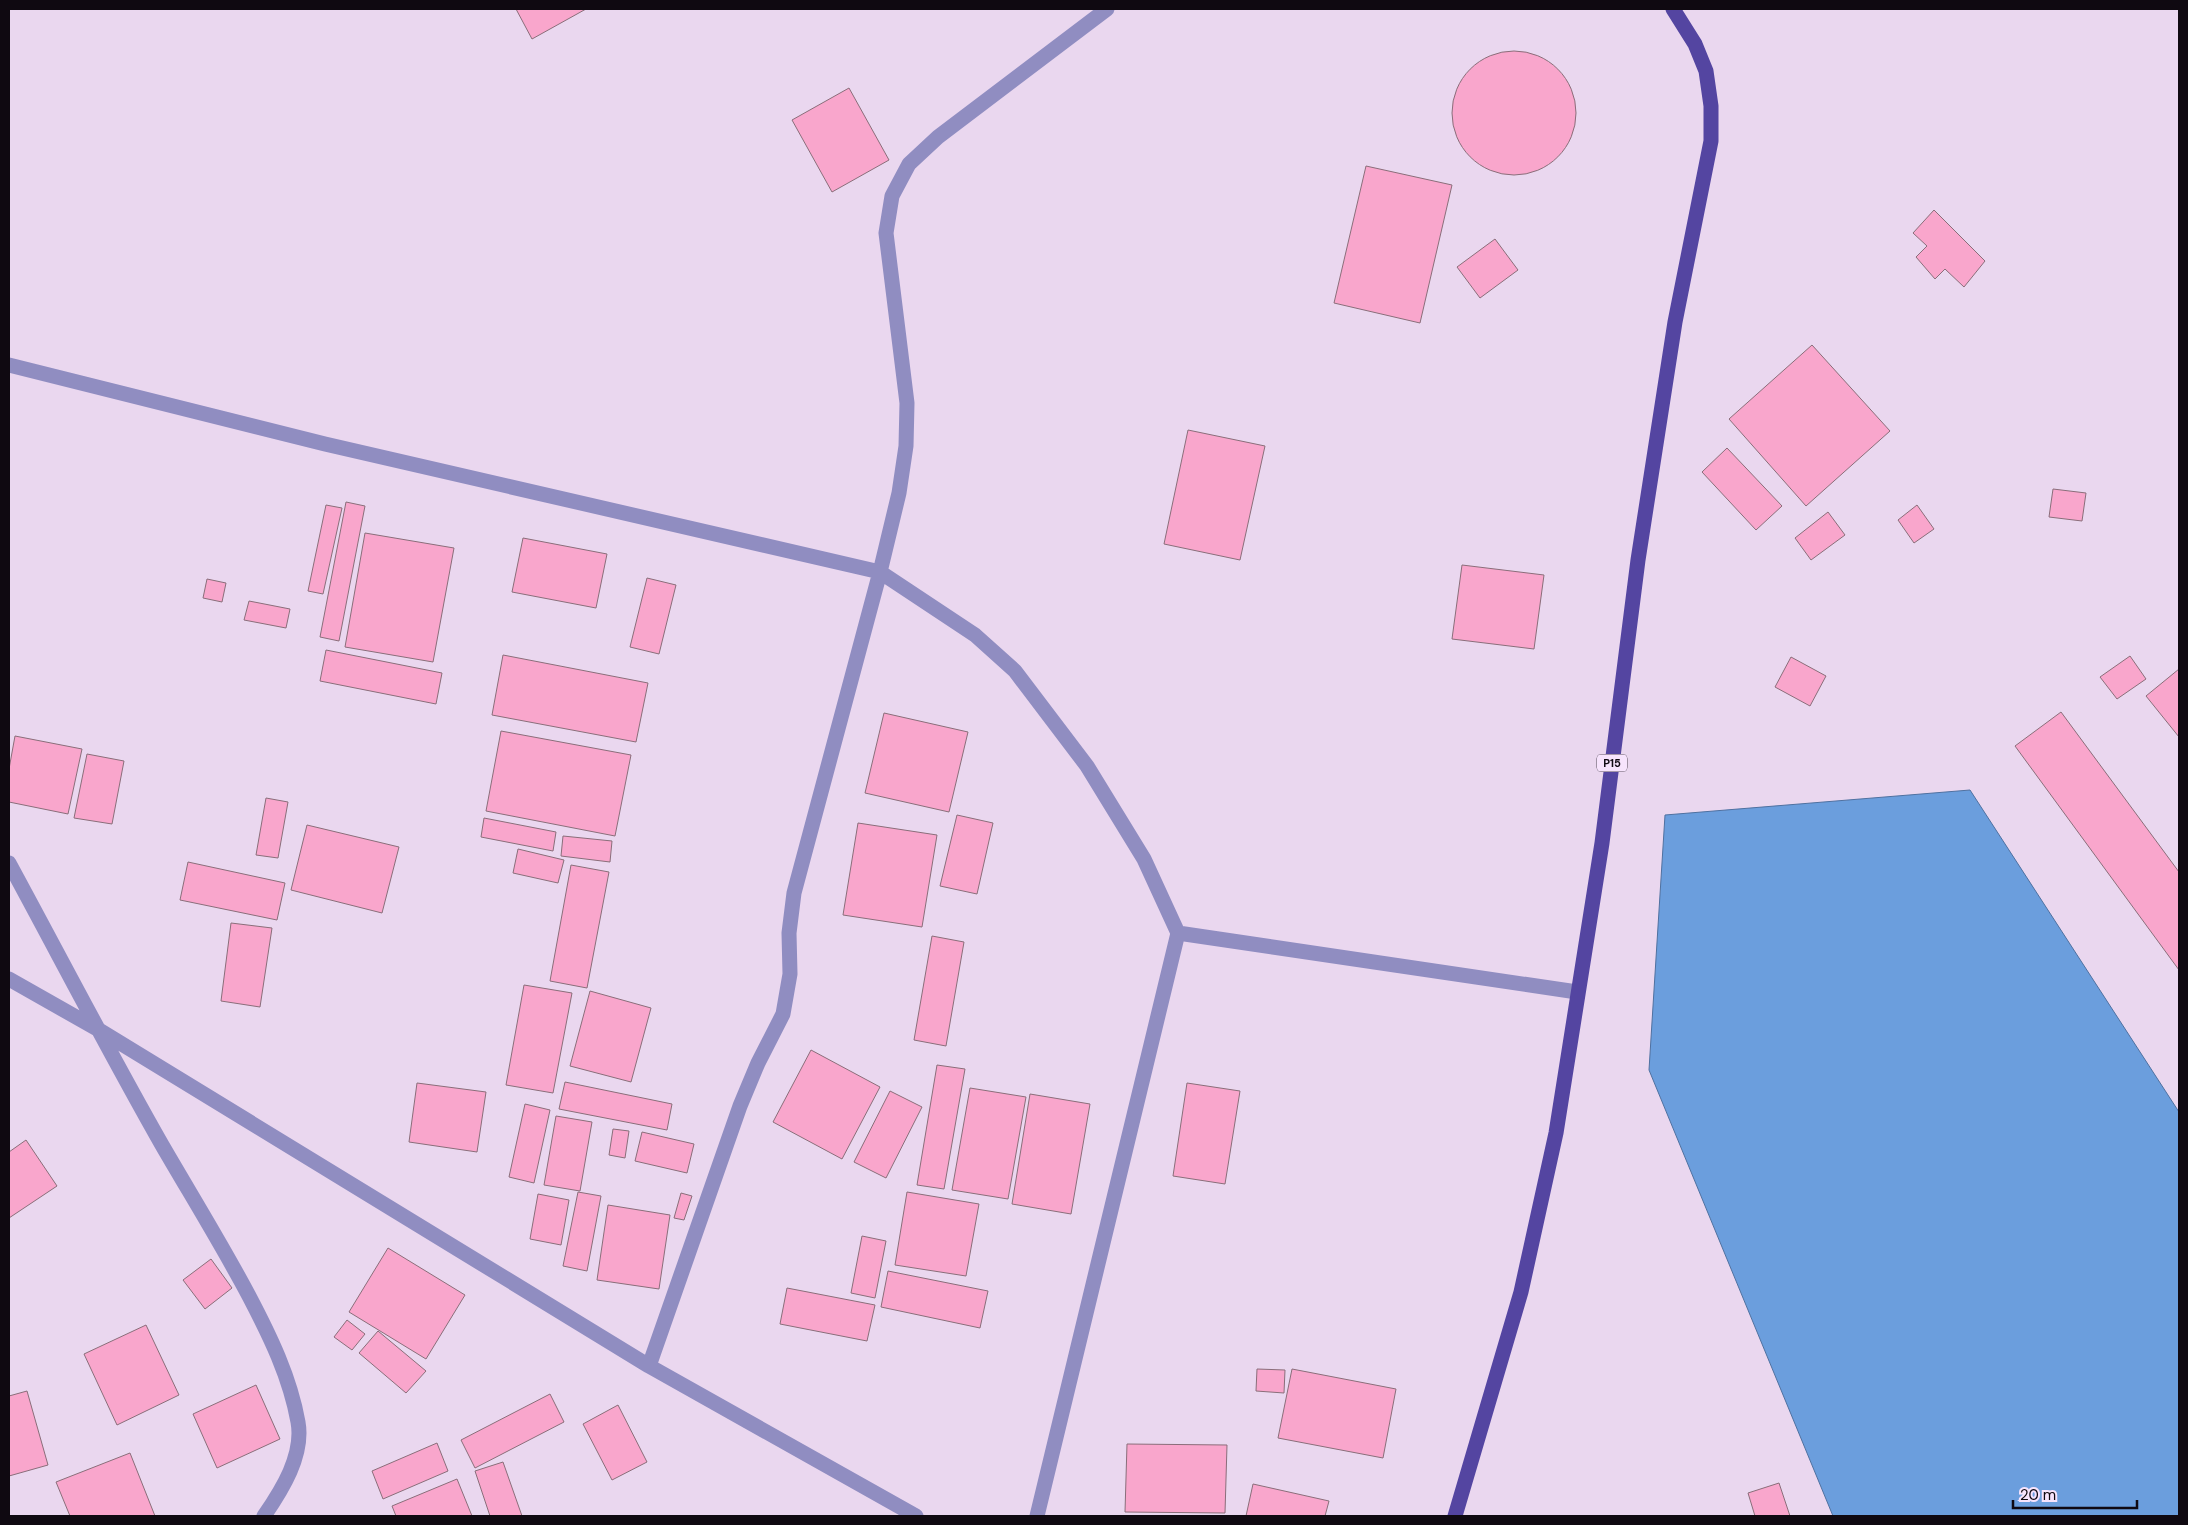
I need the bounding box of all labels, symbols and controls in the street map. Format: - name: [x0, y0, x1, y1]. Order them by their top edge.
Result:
- road number: P15: [1597, 754, 1627, 771]
- scale bar: [2013, 1478, 2137, 1510]
- text: 20 m: [2020, 1485, 2056, 1505]

